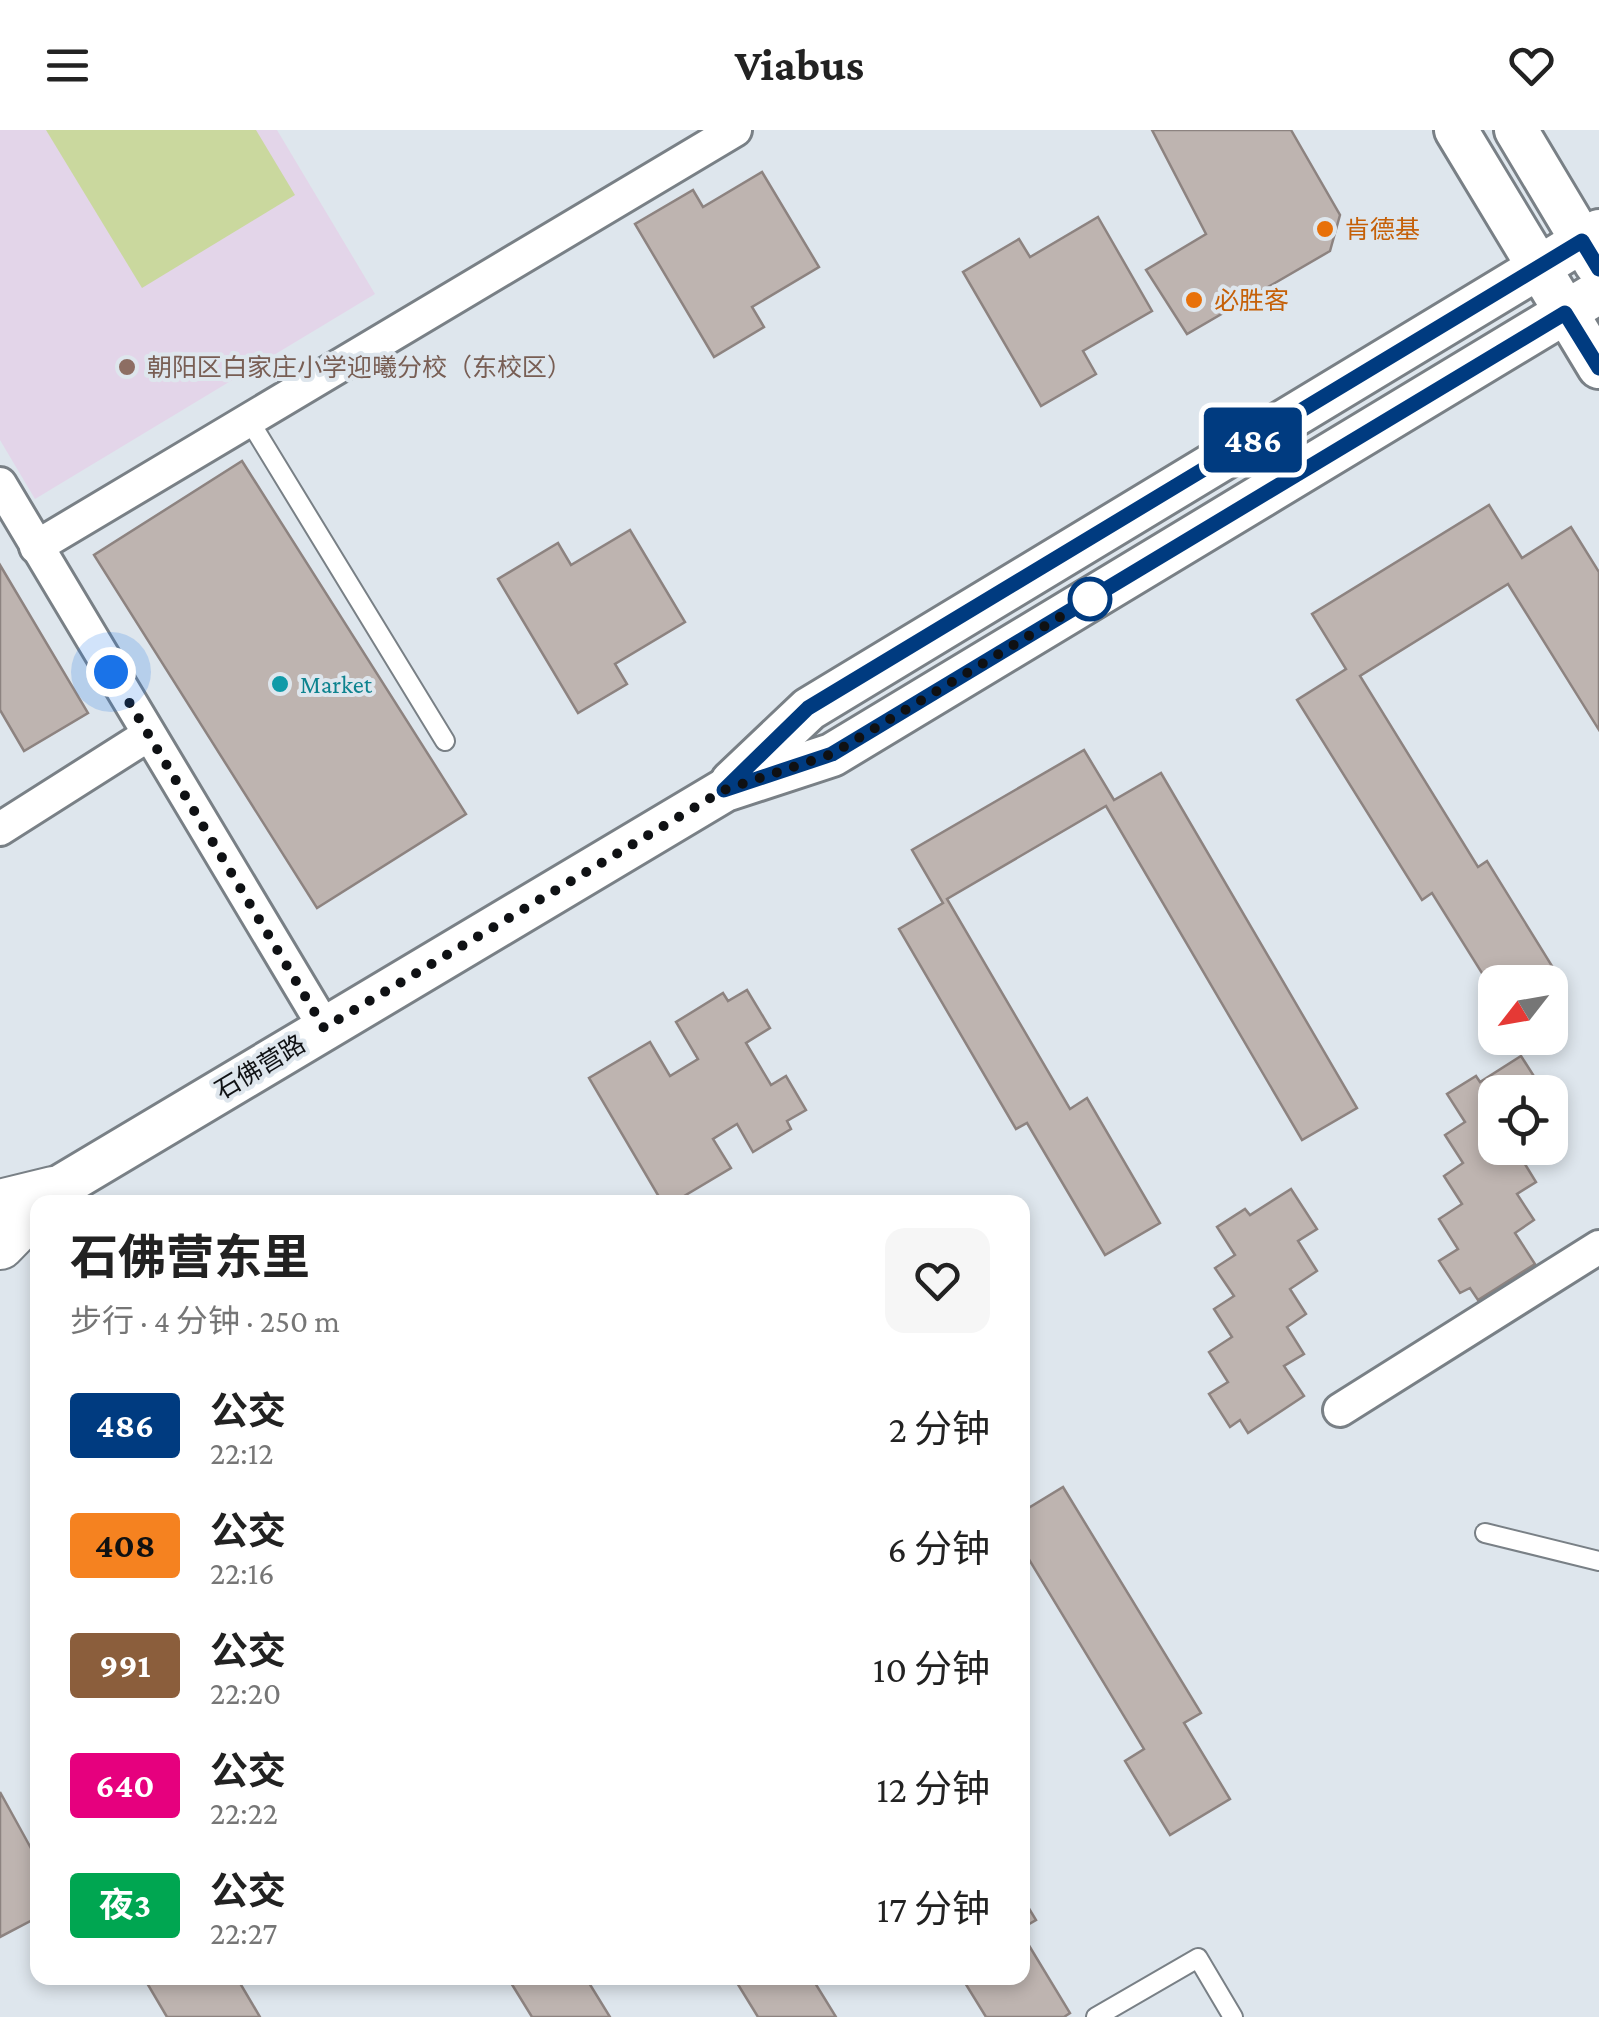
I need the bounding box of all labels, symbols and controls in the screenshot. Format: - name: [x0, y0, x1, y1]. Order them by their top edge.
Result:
- icon: menu: [40, 38, 95, 93]
- icon: heart: [1504, 38, 1559, 93]
- text: Viabus: [735, 40, 864, 90]
- place label: 肯德基: [1345, 216, 1420, 243]
- marker: 肯德基: [1314, 218, 1336, 240]
- place label: 必胜客: [1214, 287, 1289, 314]
- marker: 必胜客: [1183, 289, 1205, 311]
- place label: 朝阳区白家庄小学迎曦分校（东校区）: [147, 354, 572, 381]
- marker: 朝阳区白家庄小学迎曦分校（东校区）: [116, 356, 138, 378]
- line badge: 486: [1196, 408, 1310, 472]
- text: 486: [1224, 421, 1282, 460]
- unlabelled marker: [1069, 578, 1111, 620]
- your location: [86, 647, 136, 697]
- place label: Market: [300, 671, 373, 698]
- marker: Market: [269, 673, 291, 695]
- north arrow: [1478, 965, 1568, 1055]
- map controls: [1478, 965, 1568, 1165]
- street label: 石佛营路: [210, 1030, 310, 1104]
- button: locate: [1478, 1075, 1568, 1165]
- button: heart: [885, 1228, 990, 1333]
- text: 石佛营东里: [70, 1231, 310, 1284]
- text: 步行 · 4 分钟 · 250 m: [70, 1303, 340, 1339]
- text: 公交: [210, 1390, 286, 1432]
- text: 486: [96, 1406, 154, 1445]
- text: 2 分钟: [889, 1408, 990, 1450]
- text: 22:12: [210, 1435, 274, 1471]
- text: 公交: [210, 1510, 286, 1552]
- text: 408: [95, 1526, 155, 1565]
- text: 6 分钟: [888, 1528, 990, 1570]
- text: 22:16: [210, 1555, 275, 1591]
- text: 公交: [210, 1630, 286, 1672]
- text: 991: [99, 1646, 151, 1685]
- text: 10 分钟: [873, 1648, 990, 1690]
- text: 22:20: [210, 1675, 281, 1711]
- text: 公交: [210, 1750, 286, 1792]
- text: 640: [95, 1766, 155, 1805]
- text: 12 分钟: [876, 1768, 990, 1810]
- text: 22:22: [210, 1795, 278, 1831]
- text: 公交: [210, 1870, 286, 1912]
- text: 夜3: [99, 1886, 151, 1925]
- text: 17 分钟: [877, 1888, 990, 1930]
- text: 22:27: [210, 1915, 277, 1951]

